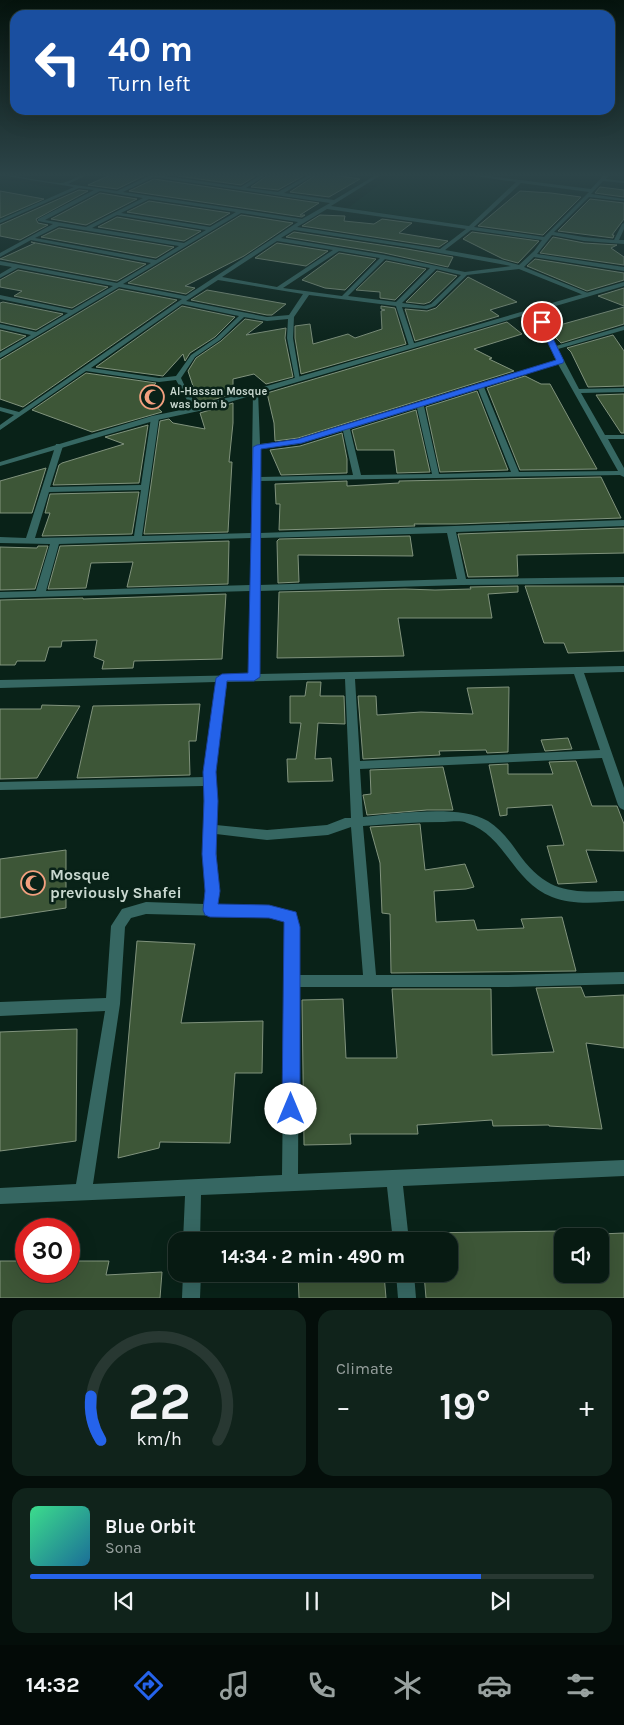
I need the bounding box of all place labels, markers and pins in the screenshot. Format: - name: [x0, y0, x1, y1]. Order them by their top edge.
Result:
- pin: [521, 301, 563, 343]
- mosque icon: Al-Hassan Mosque was born b: [139, 384, 165, 410]
- place label: Al-Hassan Mosque was born b: [170, 385, 267, 411]
- place label: Mosque previously Shafei: [50, 865, 182, 902]
- mosque icon: Mosque previously Shafei: [20, 870, 46, 896]

